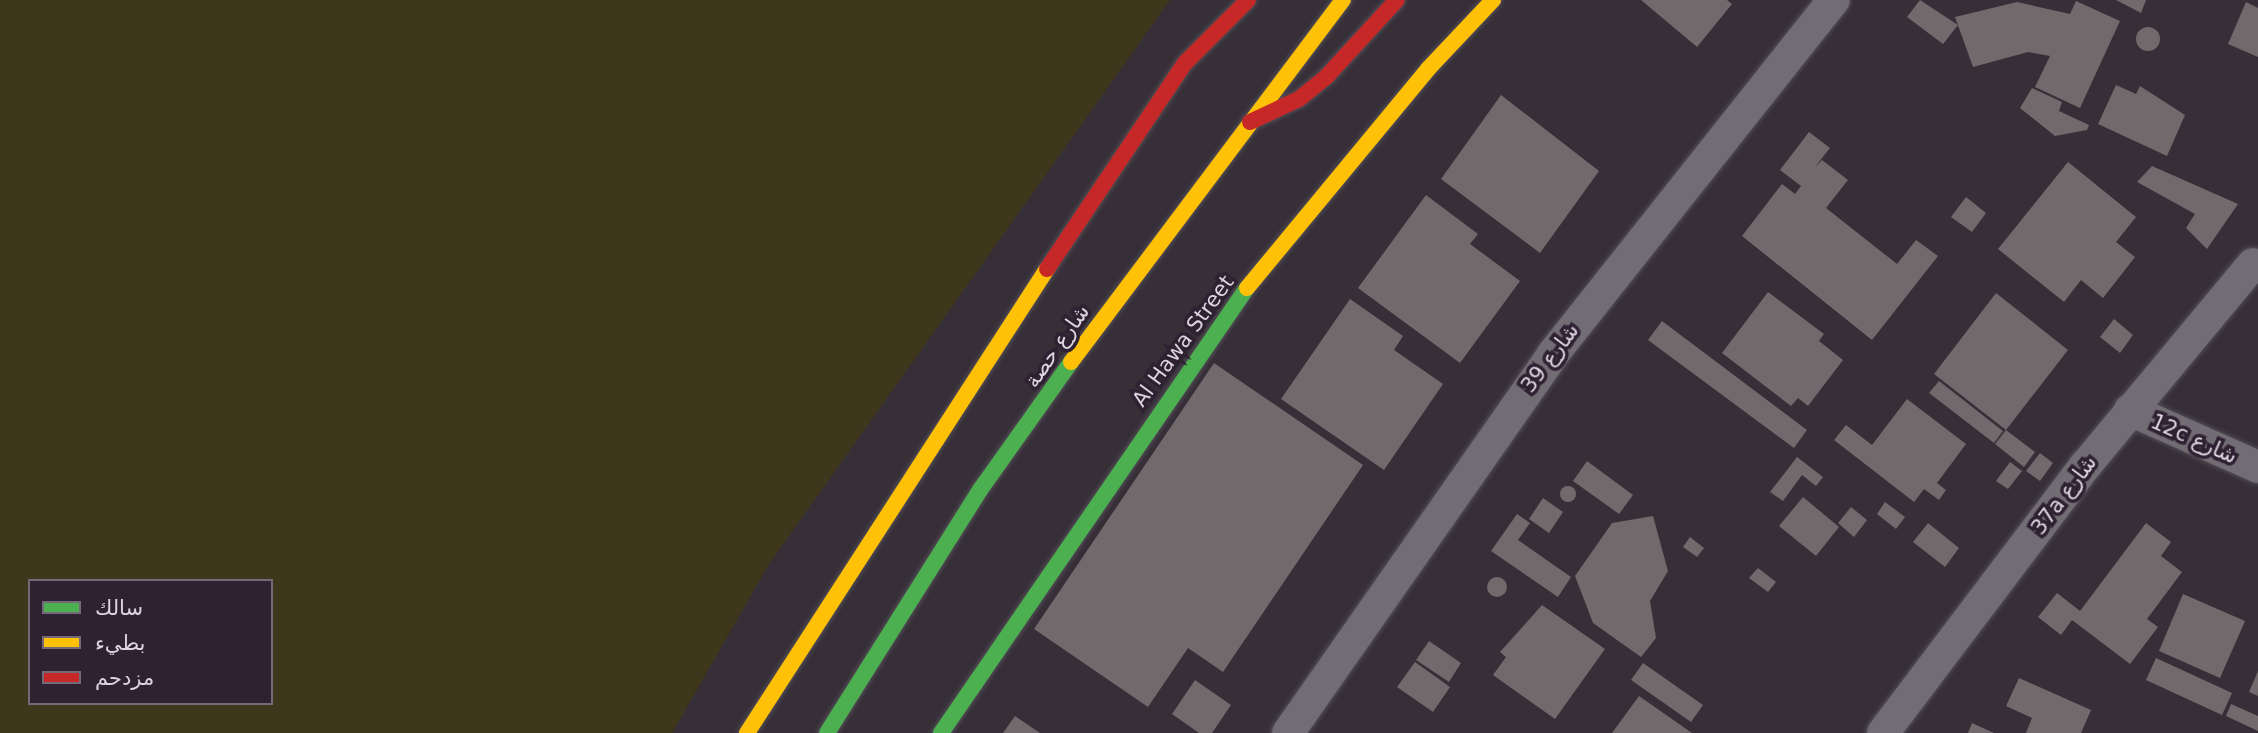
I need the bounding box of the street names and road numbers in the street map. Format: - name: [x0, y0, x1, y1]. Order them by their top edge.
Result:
- street label: Al Hawa Street: [1127, 270, 1239, 412]
- street label: شارع حصة: [1019, 300, 1095, 392]
- street label: شارع 39: [1516, 318, 1584, 398]
- street label: 12c شارع: [2147, 409, 2241, 469]
- street label: 37a شارع: [2026, 450, 2102, 540]

